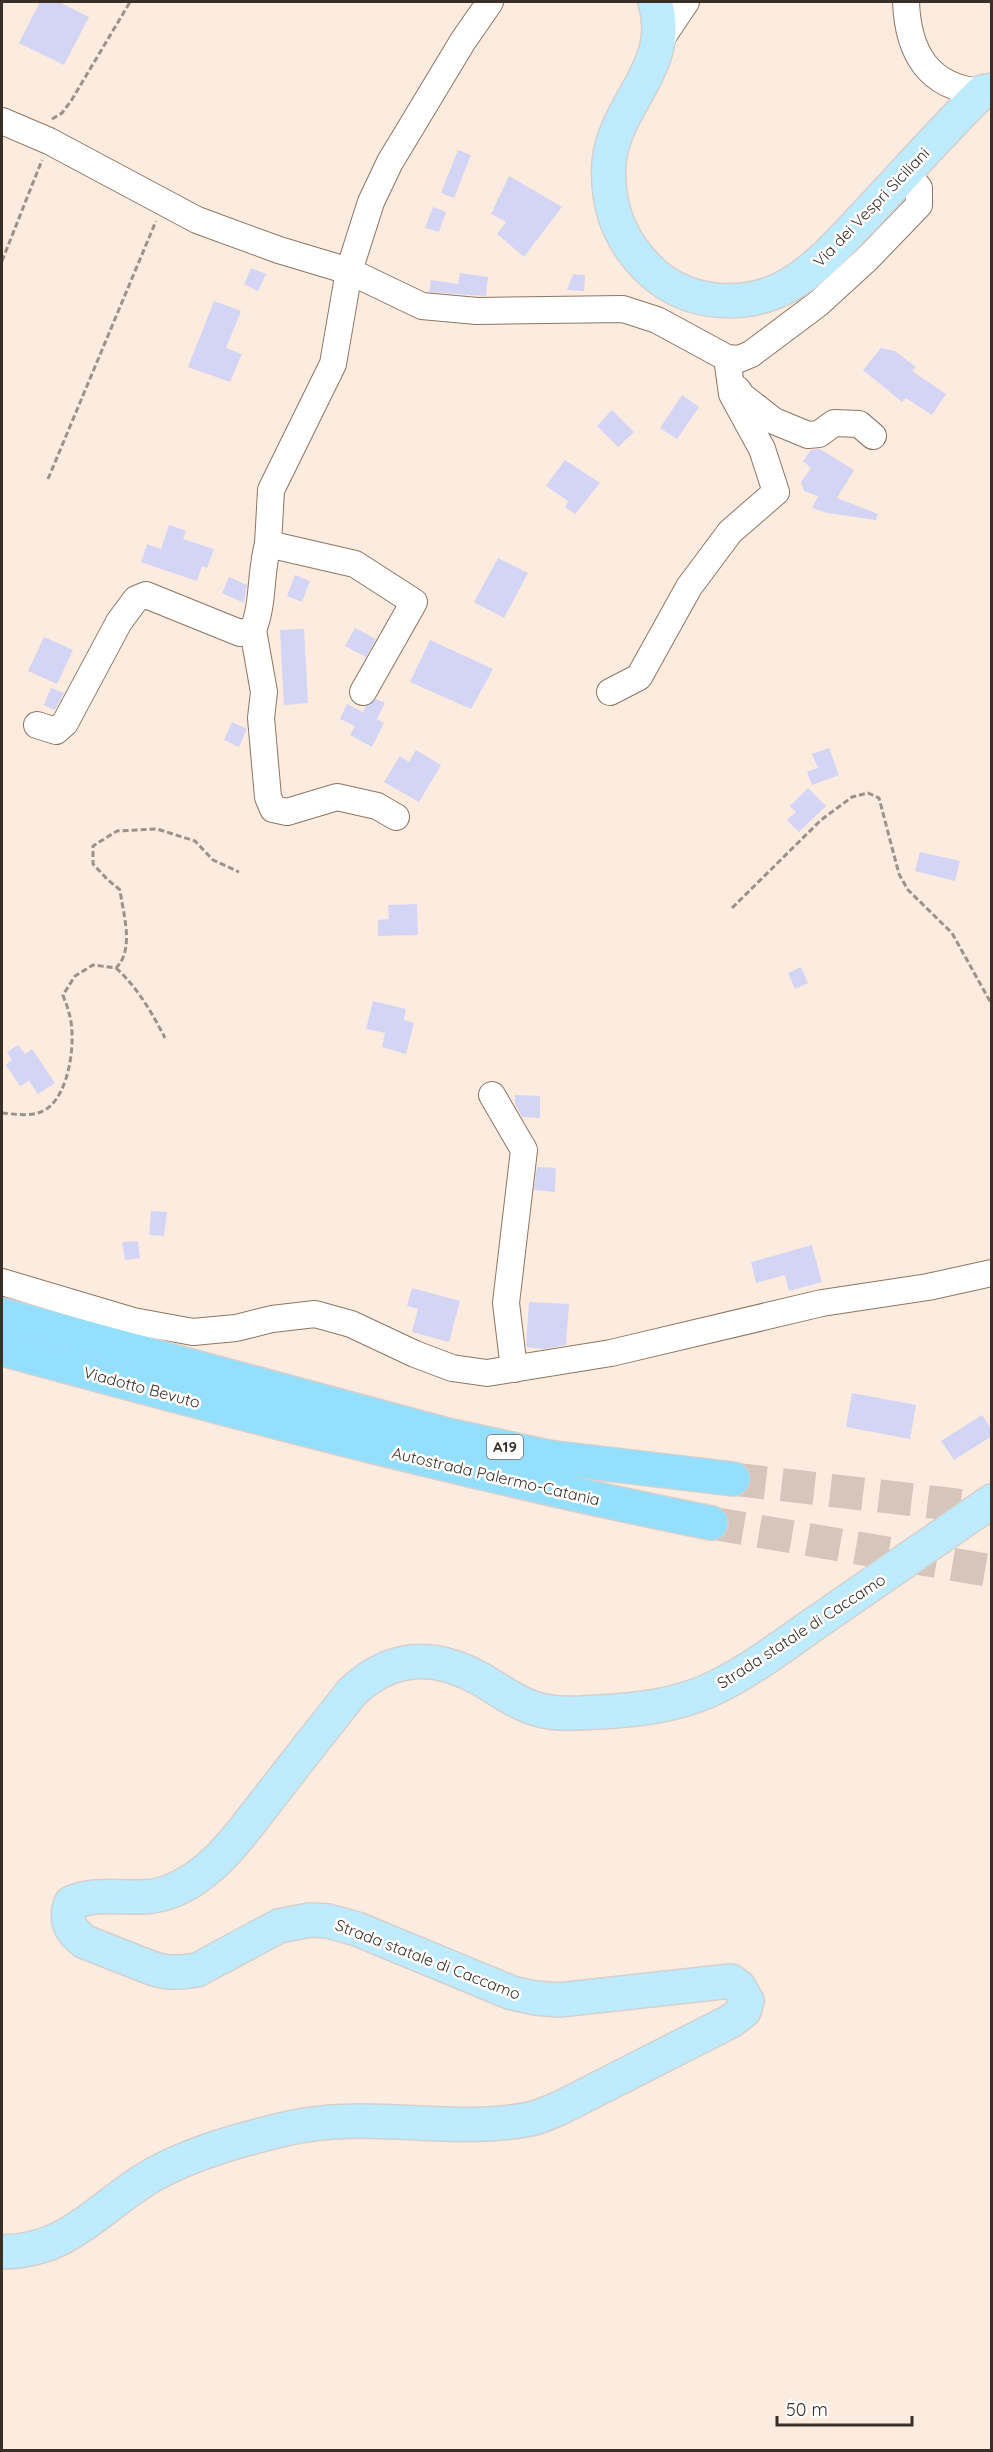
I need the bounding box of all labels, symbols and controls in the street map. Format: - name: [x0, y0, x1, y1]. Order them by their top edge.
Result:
- street label: Via dei Vespri Siciliani: [809, 143, 933, 271]
- street label: Viadotto Bevuto: [82, 1362, 202, 1412]
- road number: A19: [487, 1435, 523, 1459]
- street label: Autostrada Palermo-Catania: [390, 1442, 602, 1510]
- street label: Strada statale di Caccamo: [713, 1569, 889, 1693]
- street label: Strada statale di Caccamo: [333, 1914, 523, 2004]
- scale bar: [777, 2389, 912, 2427]
- text: 50 m: [786, 2398, 828, 2421]

